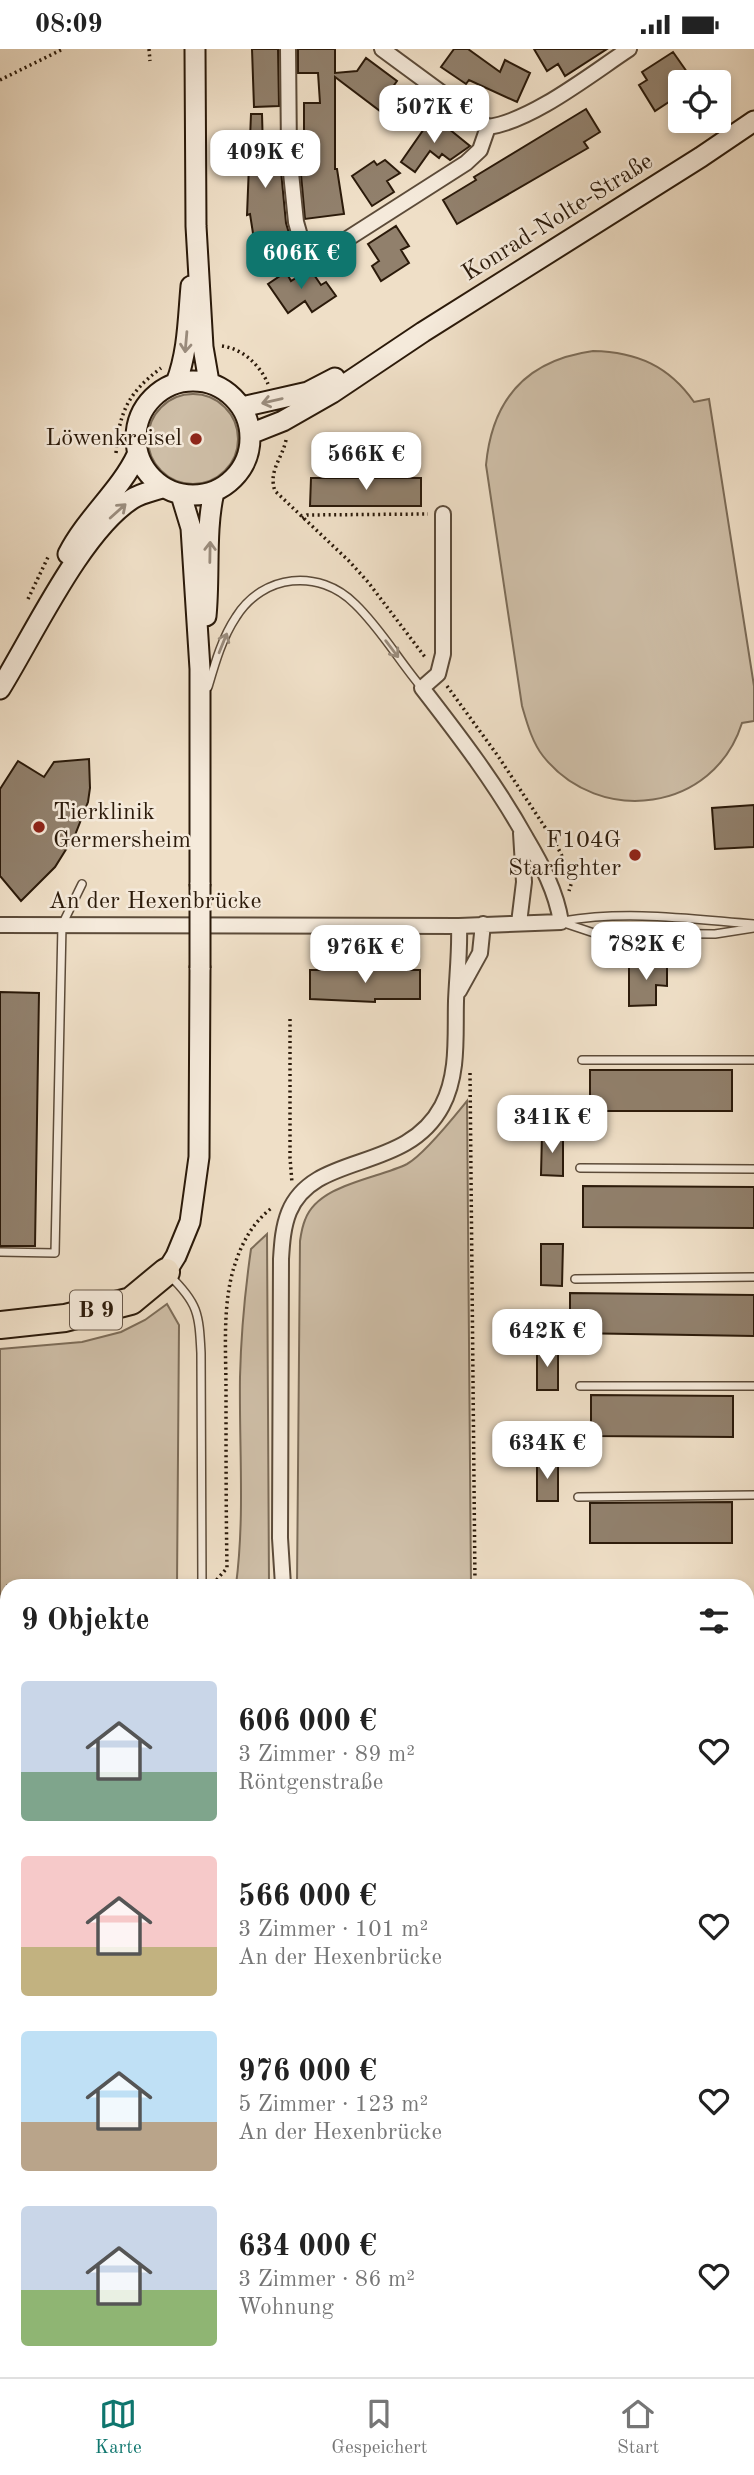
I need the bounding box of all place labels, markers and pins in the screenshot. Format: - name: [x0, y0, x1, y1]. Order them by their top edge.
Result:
- pin: 507K €: [377, 85, 491, 145]
- pin: 409K €: [208, 131, 322, 190]
- pin: 606K €: [244, 231, 358, 291]
- place label: Löwenkreisel: [45, 427, 182, 451]
- marker: Löwenkreisel: [188, 431, 204, 447]
- pin: 566K €: [309, 433, 423, 492]
- place label: Tierklinik Germersheim: [53, 801, 191, 853]
- marker: Tierklinik Germersheim: [31, 819, 47, 835]
- place label: F104G Starfighter: [508, 829, 621, 881]
- marker: F104G Starfighter: [627, 847, 643, 863]
- pin: 782K €: [589, 923, 703, 982]
- pin: 976K €: [308, 925, 422, 985]
- pin: 341K €: [495, 1095, 609, 1155]
- pin: 642K €: [490, 1309, 604, 1369]
- pin: 634K €: [490, 1421, 604, 1481]

